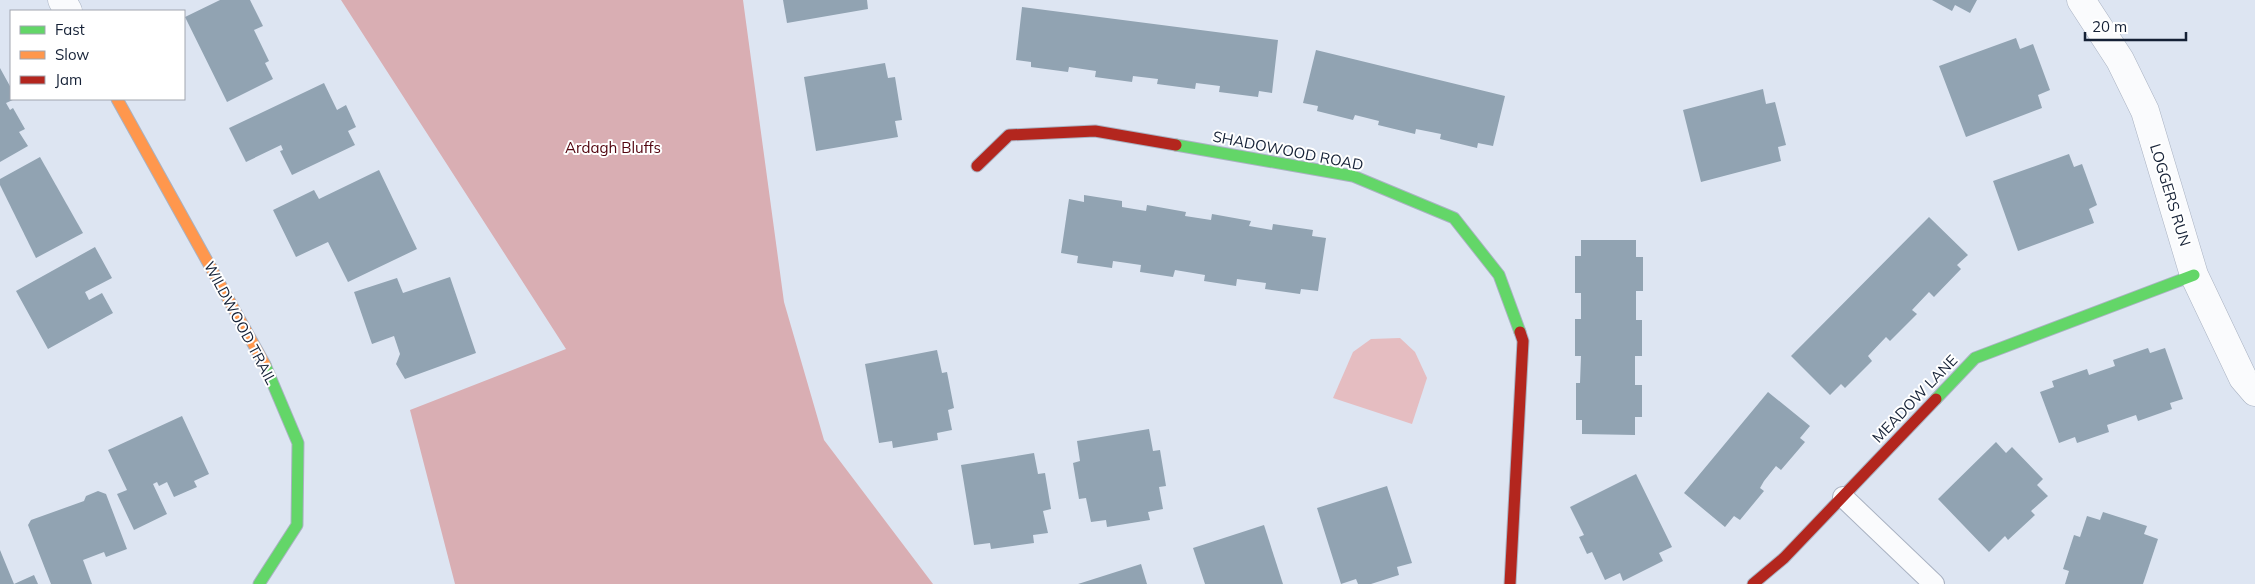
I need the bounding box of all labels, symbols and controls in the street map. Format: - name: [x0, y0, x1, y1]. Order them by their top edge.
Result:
- legend: [10, 10, 185, 100]
- scale bar: [2085, 10, 2186, 42]
- text: 20 m: [2092, 17, 2127, 36]
- text: Fast: [55, 20, 85, 39]
- text: Slow: [55, 45, 89, 64]
- text: Jam: [55, 70, 82, 89]
- street label: SHADOWOOD ROAD: [1211, 127, 1365, 174]
- park label: Ardagh Bluffs: [565, 138, 661, 157]
- street label: LOGGERS RUN: [2146, 141, 2195, 248]
- street label: WILDWOOD TRAIL: [200, 258, 281, 388]
- street label: MEADOW LANE: [1868, 351, 1961, 446]

